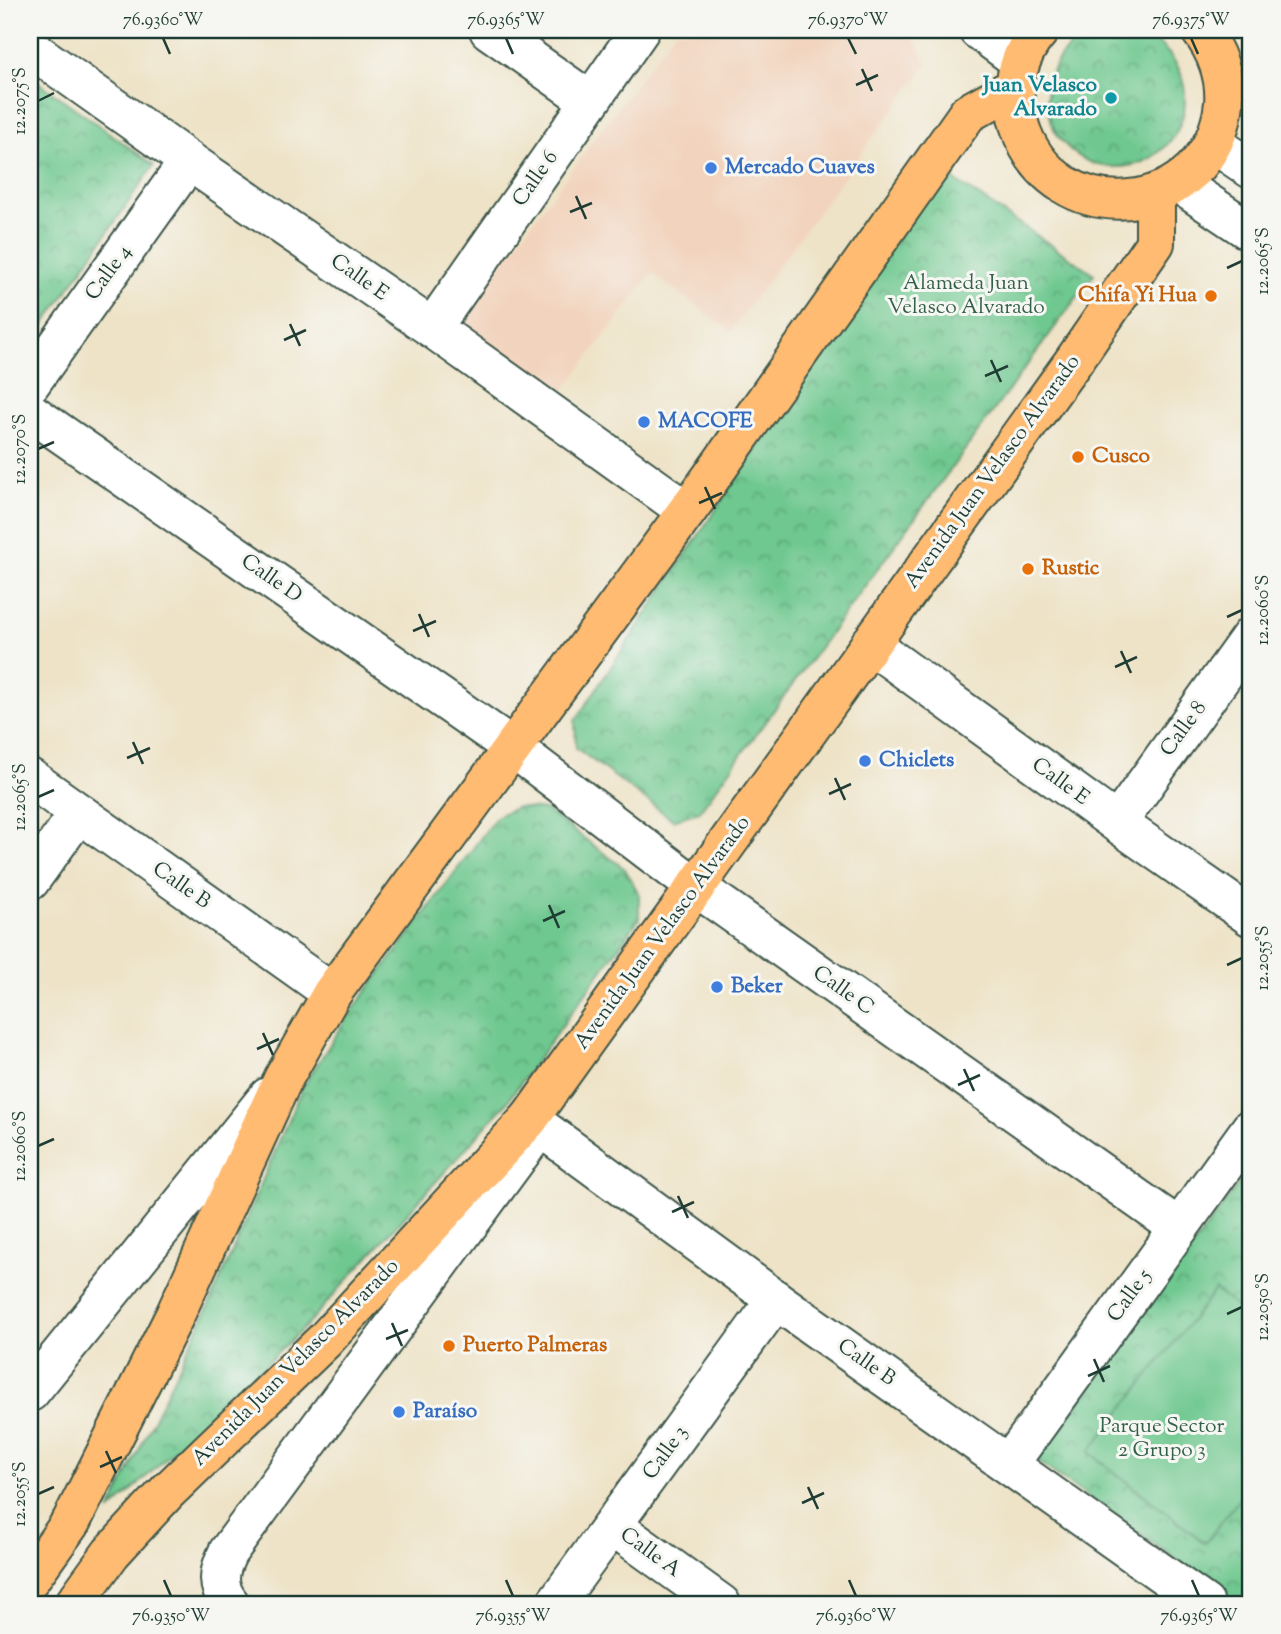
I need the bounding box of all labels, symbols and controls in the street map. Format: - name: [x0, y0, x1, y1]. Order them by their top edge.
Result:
- text: 76.9360°W: [123, 8, 203, 34]
- text: 76.9365°W: [467, 8, 545, 34]
- text: 76.9370°W: [808, 8, 888, 34]
- text: 76.9375°W: [1152, 8, 1230, 34]
- text: 12.2075°S: [8, 67, 34, 135]
- place label: Juan Velasco Alvarado: [981, 71, 1098, 125]
- marker: Juan Velasco Alvarado: [1103, 90, 1119, 106]
- street label: Calle 6: [506, 145, 566, 213]
- place label: Mercado Cuaves: [725, 153, 875, 183]
- marker: Mercado Cuaves: [703, 160, 719, 176]
- text: 12.2065°S: [1251, 227, 1277, 295]
- street label: Calle 4: [78, 239, 140, 307]
- street label: Calle E: [324, 247, 394, 309]
- park label: Alameda Juan Velasco Alvarado: [887, 269, 1045, 323]
- place label: Chifa Yi Hua: [1078, 281, 1197, 311]
- marker: Chifa Yi Hua: [1203, 288, 1219, 304]
- street label: Avenida Juan Velasco Alvarado: [898, 349, 1088, 595]
- place label: MACOFE: [658, 407, 753, 437]
- text: 12.2070°S: [8, 414, 34, 484]
- marker: MACOFE: [636, 414, 652, 430]
- place label: Cusco: [1092, 442, 1150, 472]
- marker: Cusco: [1070, 449, 1086, 465]
- street label: Calle D: [234, 547, 308, 611]
- place label: Rustic: [1042, 554, 1100, 584]
- marker: Rustic: [1020, 561, 1036, 577]
- text: 12.2060°S: [1251, 575, 1277, 645]
- street label: Calle 8: [1153, 695, 1215, 763]
- place label: Chiclets: [879, 746, 954, 776]
- street label: Calle E: [1025, 751, 1095, 813]
- marker: Chiclets: [857, 753, 873, 769]
- text: 12.2065°S: [8, 763, 34, 831]
- street label: Avenida Juan Velasco Alvarado: [568, 810, 758, 1056]
- street label: Calle B: [146, 855, 216, 917]
- text: 12.2055°S: [1251, 926, 1277, 990]
- street label: Calle C: [806, 959, 880, 1023]
- place label: Beker: [731, 972, 783, 1002]
- marker: Beker: [709, 979, 725, 995]
- text: 12.2060°S: [8, 1111, 34, 1181]
- street label: Avenida Juan Velasco Alvarado: [186, 1253, 406, 1473]
- street label: Calle 5: [1100, 1263, 1160, 1329]
- text: 12.2050°S: [1251, 1273, 1277, 1341]
- place label: Puerto Palmeras: [463, 1331, 607, 1361]
- street label: Calle B: [831, 1332, 901, 1394]
- marker: Puerto Palmeras: [441, 1338, 457, 1354]
- place label: Paraíso: [413, 1397, 478, 1427]
- marker: Paraíso: [391, 1404, 407, 1420]
- park label: Parque Sector 2 Grupo 3: [1100, 1412, 1225, 1466]
- street label: Calle 3: [636, 1420, 696, 1486]
- text: 12.2055°S: [8, 1462, 34, 1526]
- street label: Calle A: [613, 1521, 687, 1585]
- text: 76.9350°W: [132, 1604, 210, 1630]
- text: 76.9355°W: [476, 1604, 550, 1630]
- text: 76.9360°W: [816, 1604, 896, 1630]
- text: 76.9365°W: [1160, 1604, 1238, 1630]

